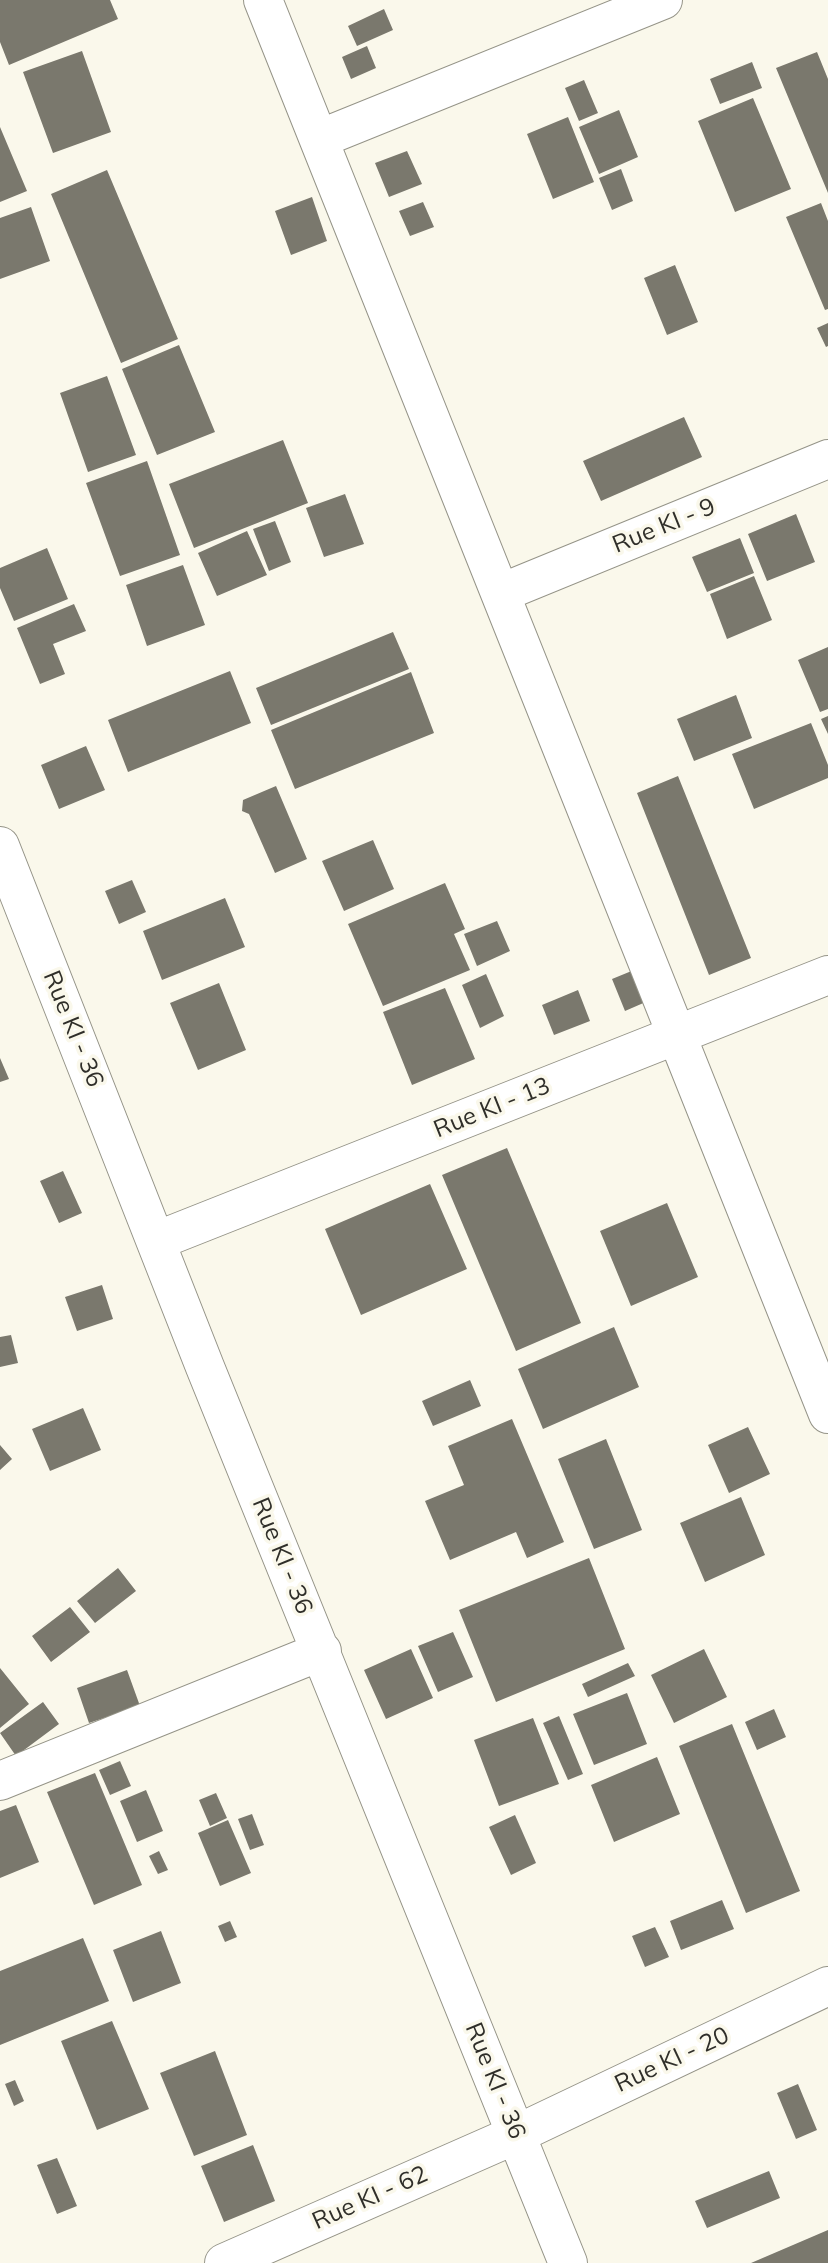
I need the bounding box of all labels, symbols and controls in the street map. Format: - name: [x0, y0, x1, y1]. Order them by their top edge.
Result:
- street label: Rue KI - 9: [608, 492, 720, 560]
- street label: Rue KI - 36: [37, 967, 109, 1091]
- street label: Rue KI - 13: [430, 1072, 554, 1144]
- street label: Rue KI - 36: [246, 1494, 318, 1618]
- street label: Rue KI - 36: [459, 2019, 531, 2143]
- street label: Rue KI - 20: [610, 2021, 734, 2099]
- street label: Rue KI - 62: [308, 2160, 432, 2236]

